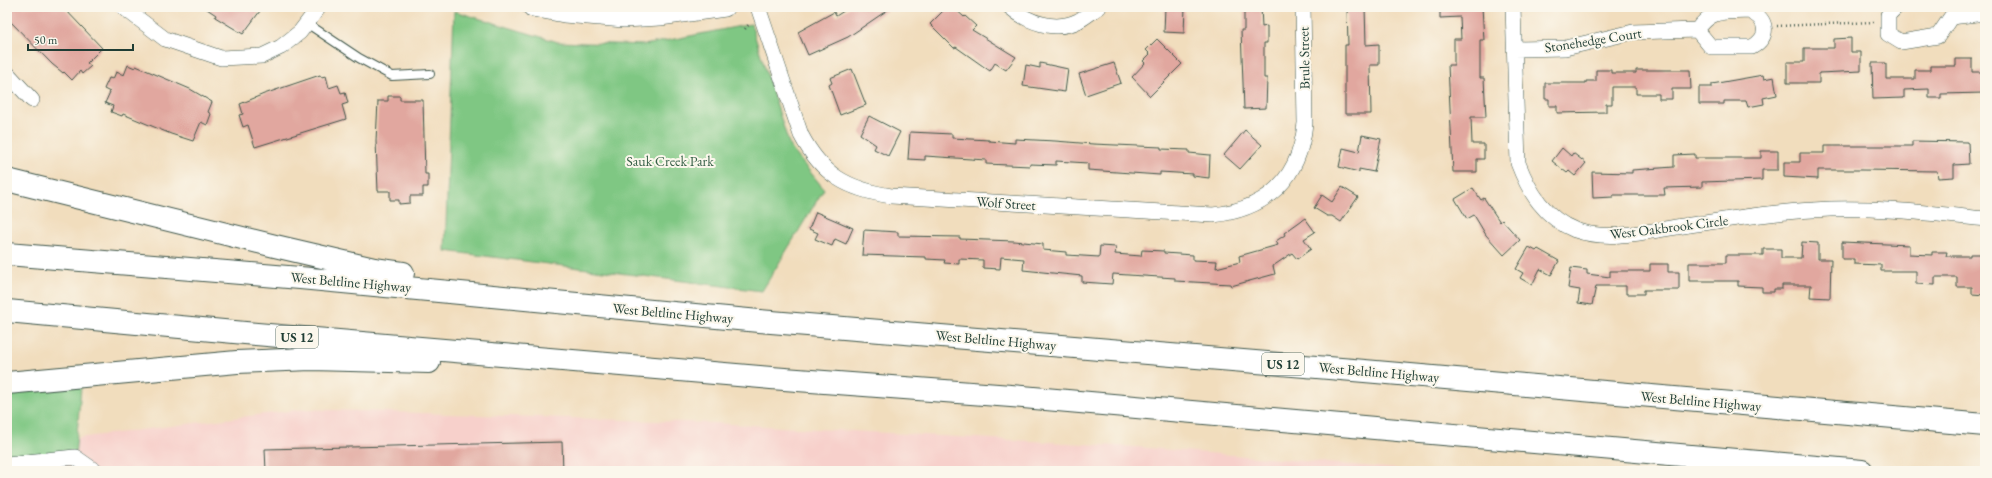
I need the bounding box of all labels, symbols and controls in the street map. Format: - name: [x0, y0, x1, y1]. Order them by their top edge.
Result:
- street label: Stonehedge Court: [1543, 23, 1643, 57]
- scale bar: [28, 26, 133, 52]
- street label: Brule Street: [1294, 26, 1314, 89]
- text: 50 m: [34, 32, 58, 48]
- park label: Sauk Creek Park: [626, 152, 714, 170]
- street label: Wolf Street: [976, 192, 1037, 214]
- street label: West Oakbrook Circle: [1609, 211, 1730, 243]
- street label: West Beltline Highway: [290, 268, 413, 296]
- street label: West Beltline Highway: [612, 299, 735, 327]
- road number: US 12: [276, 326, 318, 348]
- street label: West Beltline Highway: [935, 326, 1058, 354]
- road number: US 12: [1262, 353, 1304, 375]
- street label: West Beltline Highway: [1318, 358, 1441, 386]
- street label: West Beltline Highway: [1640, 387, 1763, 415]

